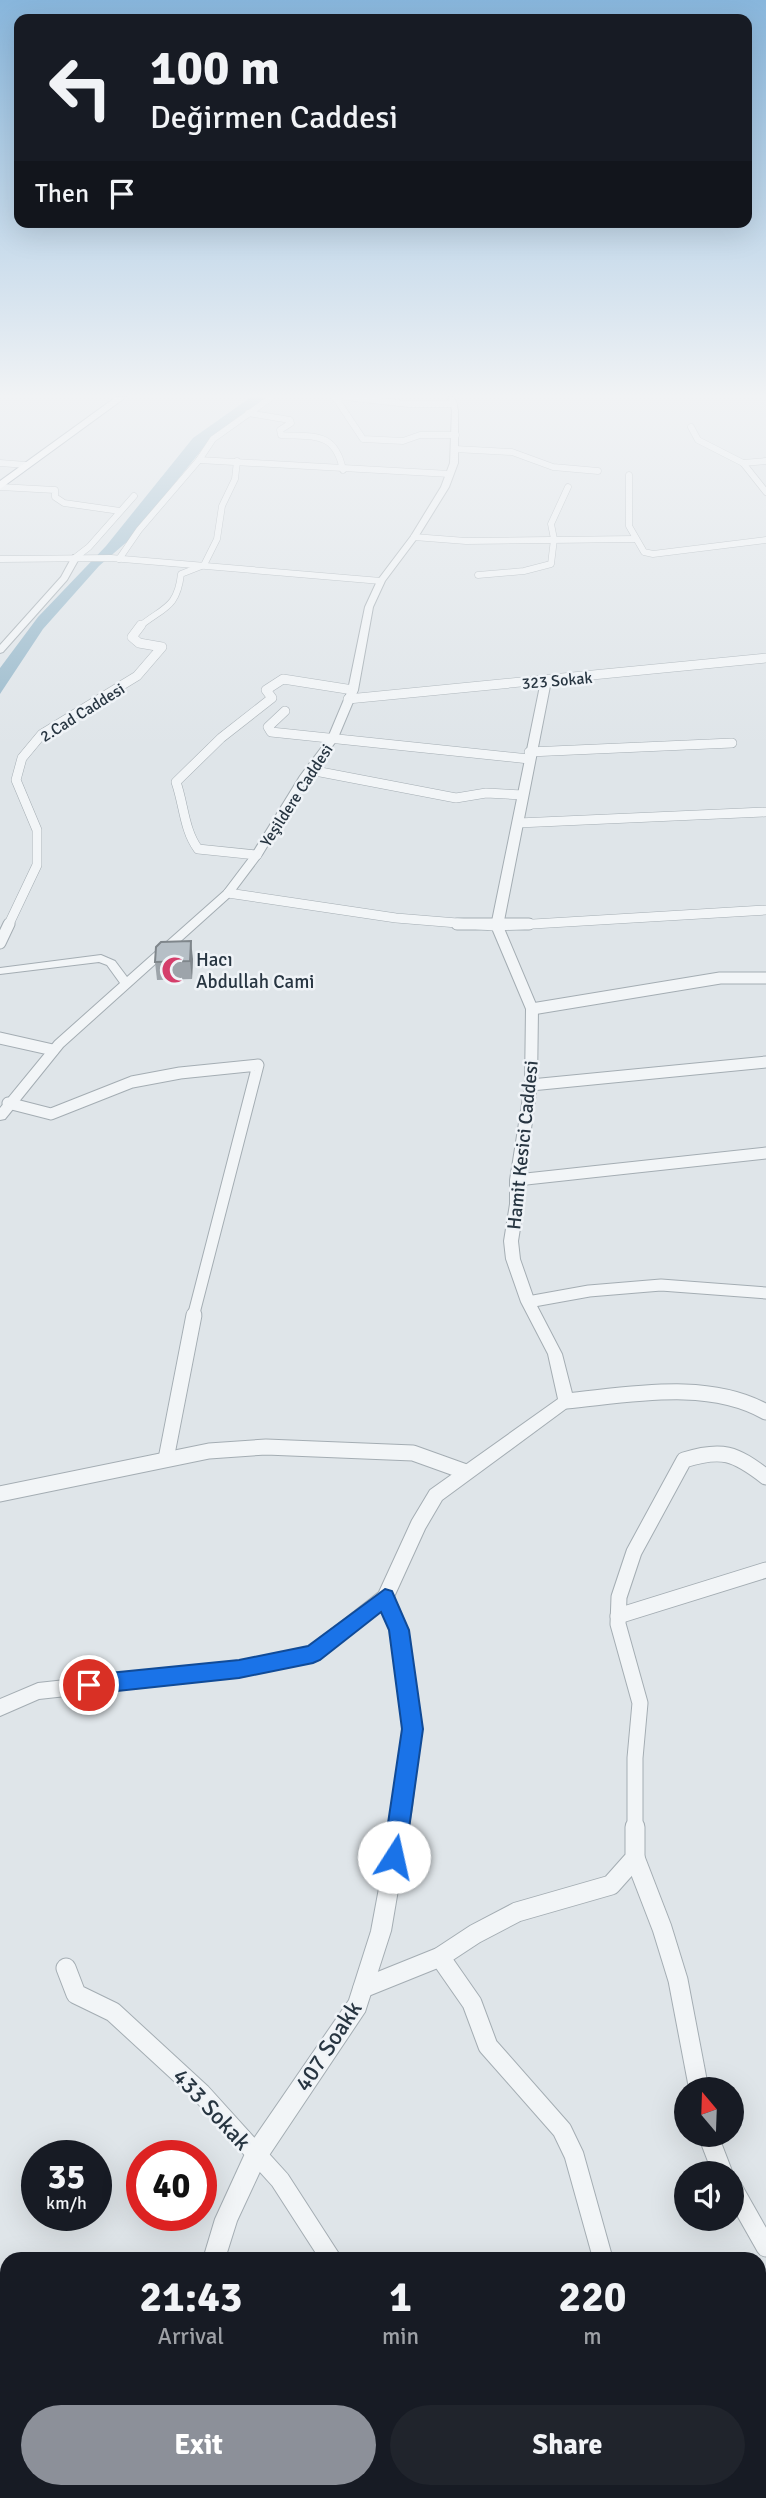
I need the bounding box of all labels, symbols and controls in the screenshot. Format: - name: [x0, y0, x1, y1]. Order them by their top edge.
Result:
- text: 100 m: [150, 38, 280, 98]
- icon: left: [35, 42, 126, 133]
- text: Değirmen Caddesi: [150, 98, 398, 137]
- icon: arrive: [103, 175, 141, 213]
- text: Then: [35, 178, 89, 210]
- street label: 323 Sokak: [521, 668, 593, 694]
- street label: 2.Cad Caddesi: [37, 679, 128, 747]
- street label: Yeşildere Caddesi: [256, 740, 338, 851]
- place label: Hacı Abdullah Cami: [196, 948, 315, 994]
- mosque icon: Hacı Abdullah Cami: [160, 955, 190, 985]
- street label: Hamit Kesici Caddesi: [502, 1059, 544, 1231]
- pin: [59, 1655, 119, 1715]
- icon: arrive: [70, 1666, 108, 1704]
- position arrow: [357, 1820, 431, 1894]
- street label: 407 Soakk: [289, 1995, 369, 2097]
- street label: 433 Sokak: [166, 2062, 257, 2157]
- north arrow: [674, 2077, 744, 2147]
- map controls: [674, 2077, 744, 2231]
- speed limit sign: 40: [126, 2140, 217, 2231]
- text: 35: [48, 2155, 85, 2198]
- button: sound: [674, 2161, 744, 2231]
- text: km/h: [46, 2192, 87, 2214]
- text: 21:43: [139, 2272, 243, 2323]
- text: 1: [389, 2272, 412, 2323]
- text: 220: [558, 2272, 627, 2323]
- text: Arrival: [158, 2322, 224, 2351]
- text: min: [382, 2322, 419, 2351]
- text: m: [583, 2322, 602, 2351]
- button: Exit: [21, 2405, 376, 2485]
- button: Share: [390, 2405, 745, 2485]

